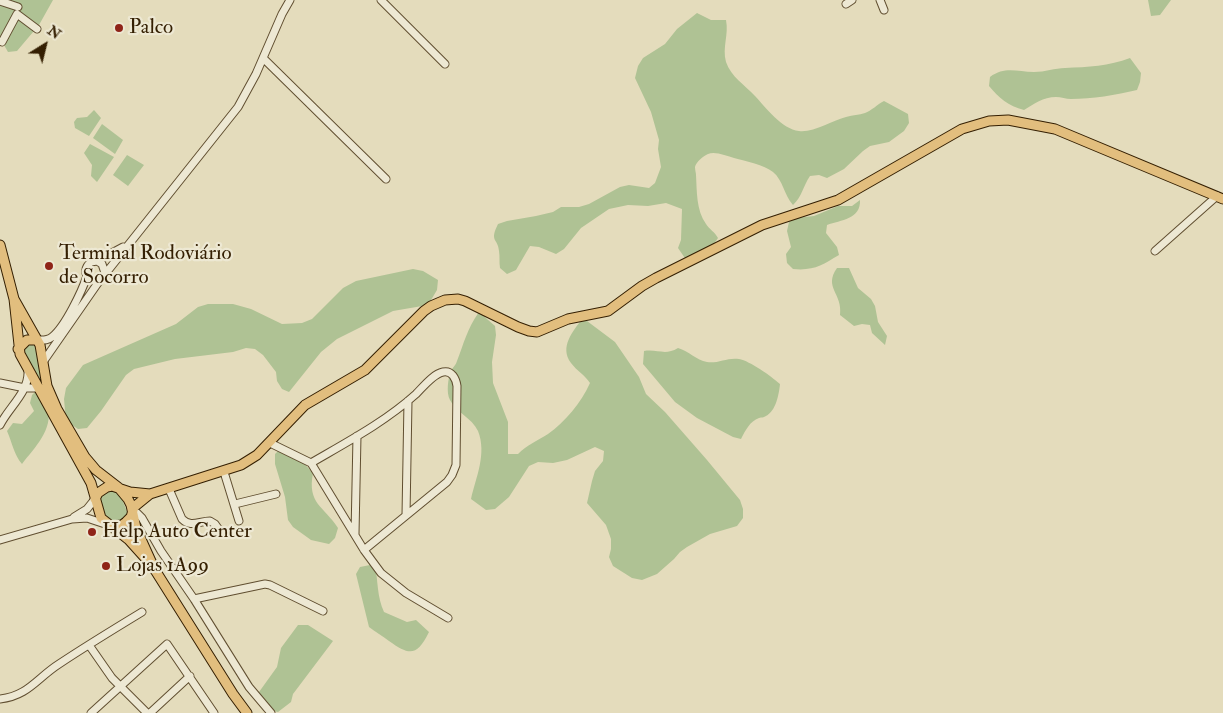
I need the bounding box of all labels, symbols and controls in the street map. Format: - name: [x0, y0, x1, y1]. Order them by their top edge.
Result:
- place label: Palco: [129, 15, 173, 41]
- north arrow: [20, 20, 70, 70]
- text: N: [44, 22, 64, 43]
- marker: Palco: [113, 22, 125, 34]
- place label: Terminal Rodoviário de Socorro: [59, 241, 232, 291]
- marker: Terminal Rodoviário de Socorro: [43, 260, 55, 272]
- place label: Help Auto Center: [102, 519, 252, 545]
- marker: Help Auto Center: [86, 526, 98, 538]
- place label: Lojas 1A99: [116, 553, 209, 579]
- marker: Lojas 1A99: [100, 560, 112, 572]

